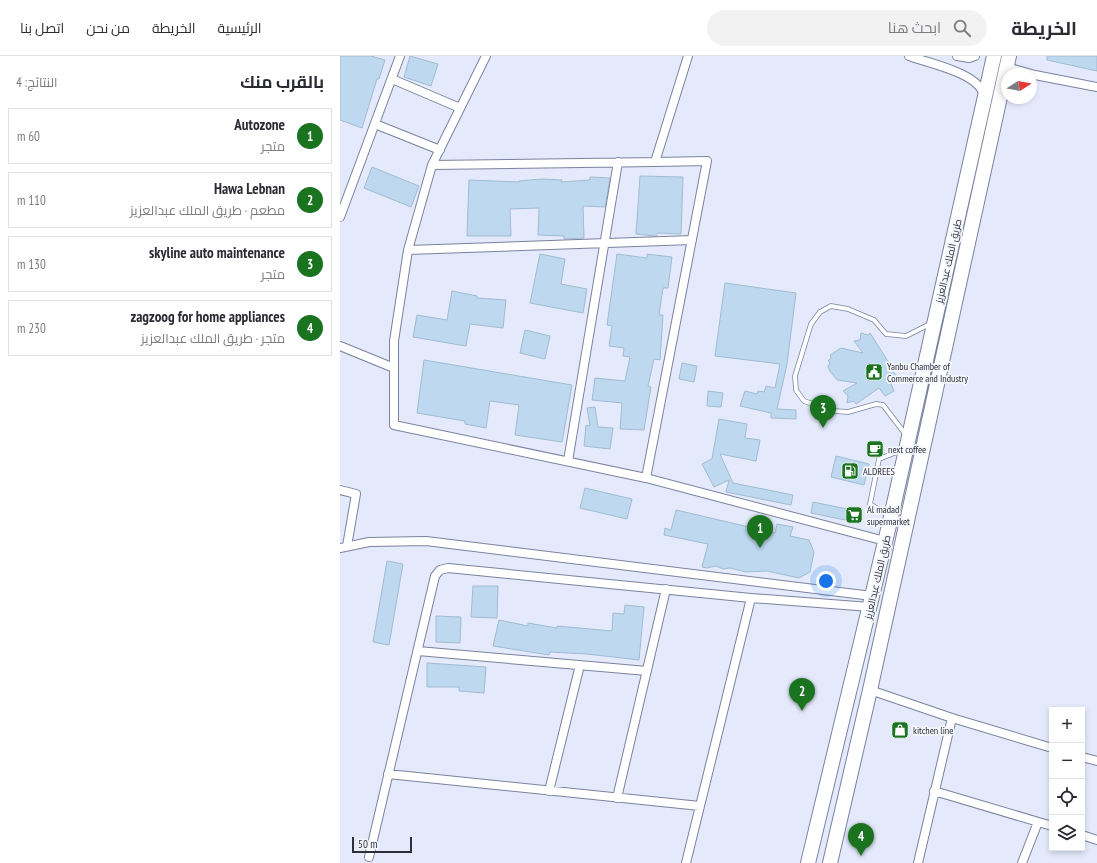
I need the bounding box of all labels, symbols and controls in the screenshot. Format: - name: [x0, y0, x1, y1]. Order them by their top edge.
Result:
- search box: [707, 10, 987, 46]
- text: الخريطة: [1011, 16, 1077, 40]
- icon: search: [951, 17, 973, 39]
- text: ابحث هنا: [888, 18, 941, 37]
- text: اتصل بنا: [20, 19, 64, 37]
- text: من نحن: [86, 19, 130, 37]
- text: الخريطة: [152, 19, 196, 37]
- text: الرئيسية: [218, 19, 262, 37]
- north arrow: [1001, 68, 1037, 104]
- text: بالقرب منك: [240, 71, 324, 93]
- text: النتائج: 4: [16, 74, 57, 91]
- text: Autozone: [234, 115, 285, 134]
- text: 60 m: [17, 128, 40, 145]
- text: 1: [307, 128, 313, 145]
- text: متجر: [261, 138, 285, 155]
- text: Hawa Lebnan: [214, 179, 285, 198]
- text: 110 m: [17, 192, 46, 209]
- text: 2: [307, 192, 313, 209]
- text: مطعم · طريق الملك عبدالعزيز: [130, 202, 285, 219]
- street label: طريق الملك عبدالعزيز: [932, 218, 964, 305]
- text: skyline auto maintenance: [149, 243, 285, 262]
- text: 130 m: [17, 256, 46, 273]
- text: 3: [307, 256, 313, 273]
- text: متجر: [261, 266, 285, 283]
- text: zagzoog for home appliances: [130, 307, 285, 326]
- text: 230 m: [17, 320, 46, 337]
- text: 4: [307, 320, 313, 337]
- text: متجر · طريق الملك عبدالعزيز: [141, 330, 285, 347]
- place label: Yanbu Chamber of Commerce and Industry: [887, 360, 968, 385]
- public building icon: Yanbu Chamber of Commerce and Industry: [864, 362, 884, 382]
- pin: 3: [810, 395, 836, 428]
- cafe icon: next coffee: [865, 439, 885, 459]
- place label: next coffee: [888, 443, 926, 456]
- fuel station icon: ALDREES: [840, 461, 860, 481]
- place label: ALDREES: [863, 465, 895, 478]
- place label: Al madad supermarket: [867, 503, 910, 528]
- supermarket icon: Al madad supermarket: [844, 505, 864, 525]
- pin: 1: [747, 515, 773, 548]
- street label: طريق الملك عبدالعزيز: [861, 534, 893, 621]
- your location: [816, 571, 836, 591]
- pin: 2: [789, 678, 815, 711]
- map controls: [1049, 707, 1085, 851]
- button: +: [1049, 707, 1085, 743]
- shop icon: kitchen line: [890, 720, 910, 740]
- place label: kitchen line: [913, 724, 953, 737]
- button: −: [1049, 743, 1085, 779]
- button: locate: [1049, 779, 1085, 815]
- button: layers: [1049, 815, 1085, 851]
- pin: 4: [848, 823, 874, 856]
- scale bar: [352, 835, 412, 854]
- text: 50 m: [358, 837, 377, 851]

